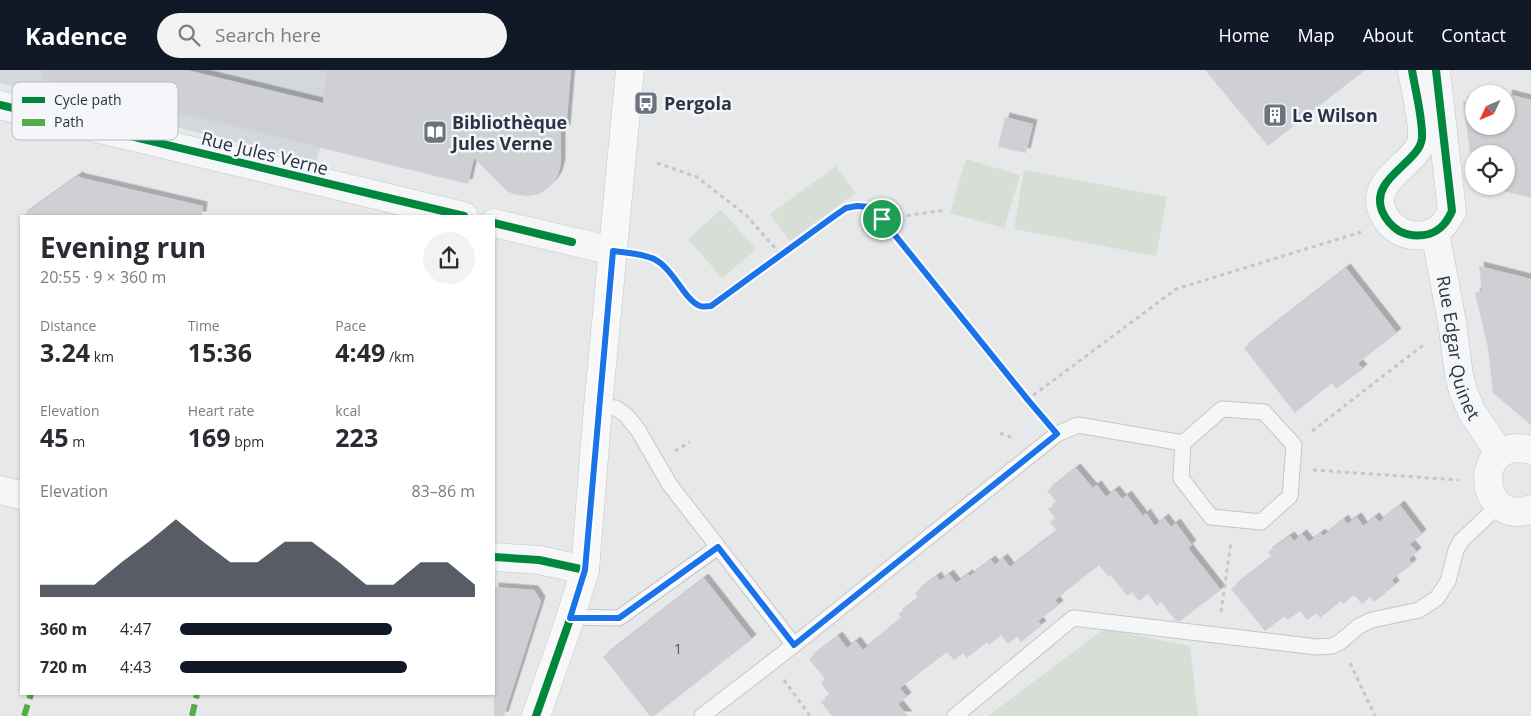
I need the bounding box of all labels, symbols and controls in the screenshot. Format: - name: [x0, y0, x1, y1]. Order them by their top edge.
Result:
- search box: [157, 13, 507, 58]
- text: Kadence: [25, 19, 127, 52]
- icon: search: [175, 21, 203, 49]
- text: Search here: [215, 22, 321, 48]
- text: Home: [1219, 23, 1269, 47]
- text: Map: [1297, 23, 1335, 47]
- text: About: [1363, 23, 1413, 47]
- text: Contact: [1441, 23, 1506, 47]
- legend: [12, 82, 178, 140]
- north arrow: [1465, 85, 1515, 135]
- map controls: [1465, 85, 1515, 195]
- text: Cycle path: [54, 90, 122, 109]
- bus stop icon: Pergola: [633, 90, 659, 116]
- place label: Pergola: [664, 91, 732, 115]
- building icon: Le Wilson: [1262, 102, 1288, 128]
- place label: Le Wilson: [1292, 103, 1378, 127]
- place label: Bibliothèque Jules Verne: [450, 110, 567, 155]
- text: Path: [54, 112, 84, 131]
- library icon: Bibliothèque Jules Verne: [422, 119, 448, 145]
- street label: Rue Jules Verne: [199, 126, 331, 180]
- button: locate: [1465, 145, 1515, 195]
- pin: [861, 198, 903, 240]
- icon: arrive: [868, 205, 896, 233]
- text: Evening run: [40, 228, 206, 266]
- button: share: [423, 232, 475, 284]
- text: 20:55 · 9 × 360 m: [40, 266, 166, 288]
- street label: Rue Edgar Quinet: [1431, 273, 1486, 425]
- text: Distance: [40, 316, 96, 335]
- text: Time: [188, 316, 220, 335]
- text: Pace: [335, 316, 366, 335]
- text: 3.24: [40, 335, 90, 369]
- text: 15:36: [188, 335, 252, 369]
- text: 4:49: [335, 335, 385, 369]
- text: km: [90, 347, 114, 366]
- text: /km: [385, 347, 414, 366]
- text: Elevation: [40, 401, 99, 420]
- text: Heart rate: [188, 401, 254, 420]
- text: kcal: [335, 401, 361, 420]
- text: 45: [40, 420, 69, 454]
- text: 169: [188, 420, 231, 454]
- text: 223: [335, 420, 378, 454]
- text: m: [69, 432, 85, 451]
- text: bpm: [231, 432, 264, 451]
- text: Elevation: [40, 480, 108, 502]
- text: 83–86 m: [411, 480, 475, 502]
- text: 360 m: [40, 618, 87, 640]
- text: 4:47: [120, 618, 152, 640]
- house number: 1: [674, 638, 682, 658]
- text: 720 m: [40, 656, 87, 678]
- text: 4:43: [120, 656, 152, 678]

